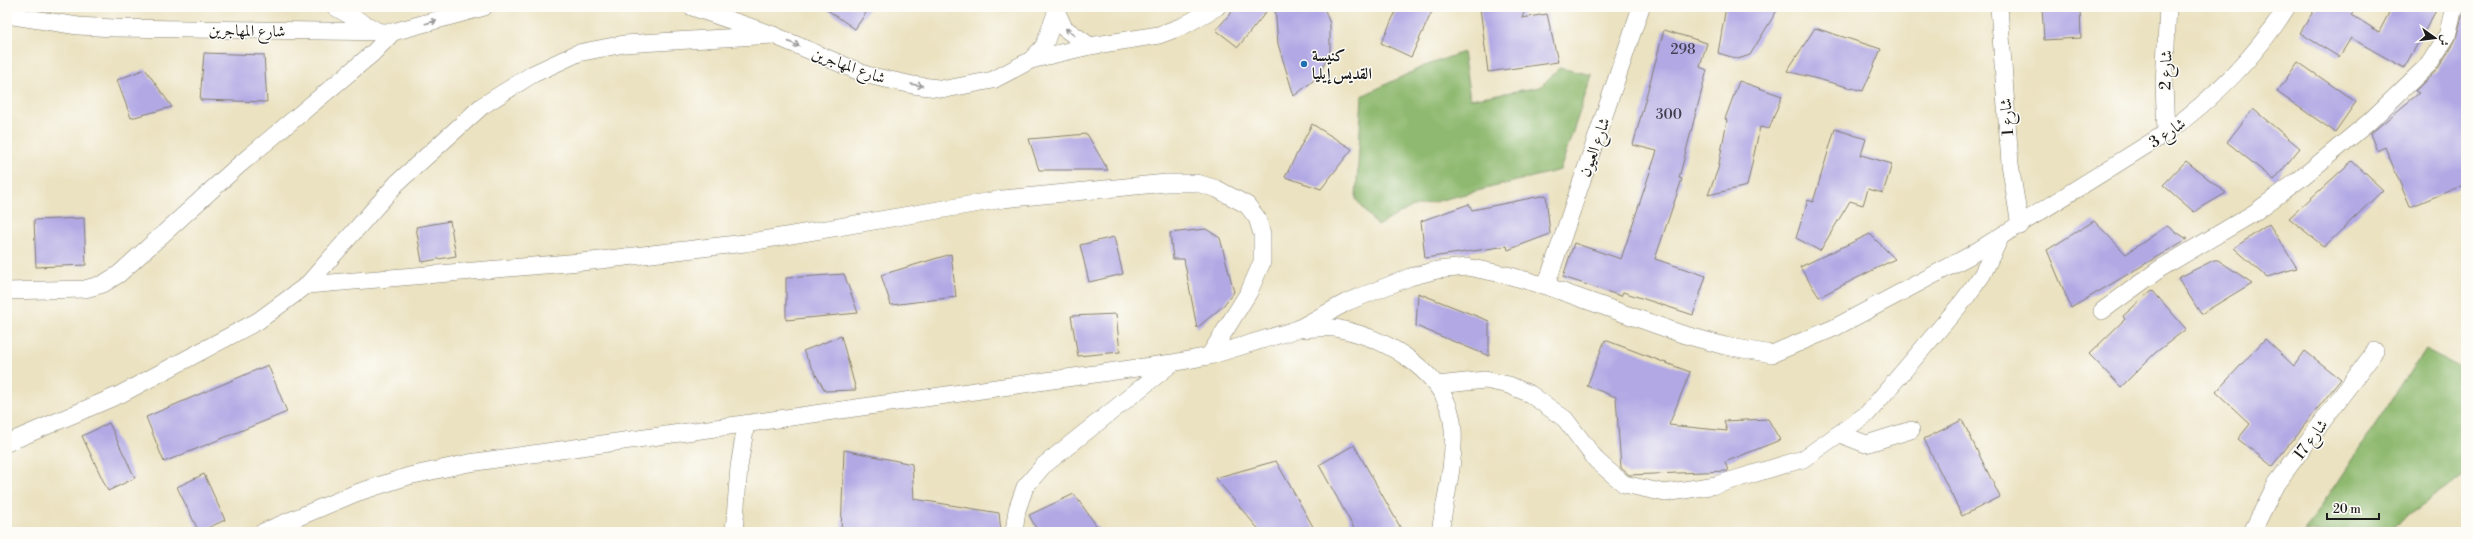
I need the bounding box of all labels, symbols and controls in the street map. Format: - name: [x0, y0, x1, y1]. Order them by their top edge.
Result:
- one-way arrow: [424, 18, 437, 25]
- north arrow: [2415, 18, 2455, 58]
- street label: شارع المهاجرين: [208, 20, 286, 45]
- one-way arrow: [1064, 28, 1075, 37]
- text: ش: [2436, 33, 2452, 47]
- one-way arrow: [788, 41, 800, 48]
- house number: 298: [1670, 41, 1696, 59]
- street label: شارع المهاجرين: [808, 43, 888, 91]
- place label: كنيسة القديس إيليا: [1312, 46, 1372, 85]
- street label: شارع 2: [2155, 50, 2180, 91]
- marker: كنيسة القديس إيليا: [1299, 59, 1309, 69]
- one-way arrow: [910, 81, 923, 89]
- street label: شارع 1: [1996, 97, 2021, 137]
- house number: 300: [1656, 106, 1682, 124]
- street label: شارع 3: [2145, 113, 2191, 155]
- street label: شارع العيون: [1575, 115, 1618, 181]
- street label: شارع 17: [2289, 416, 2335, 465]
- scale bar: [2327, 495, 2379, 521]
- text: 20 m: [2333, 502, 2361, 517]

